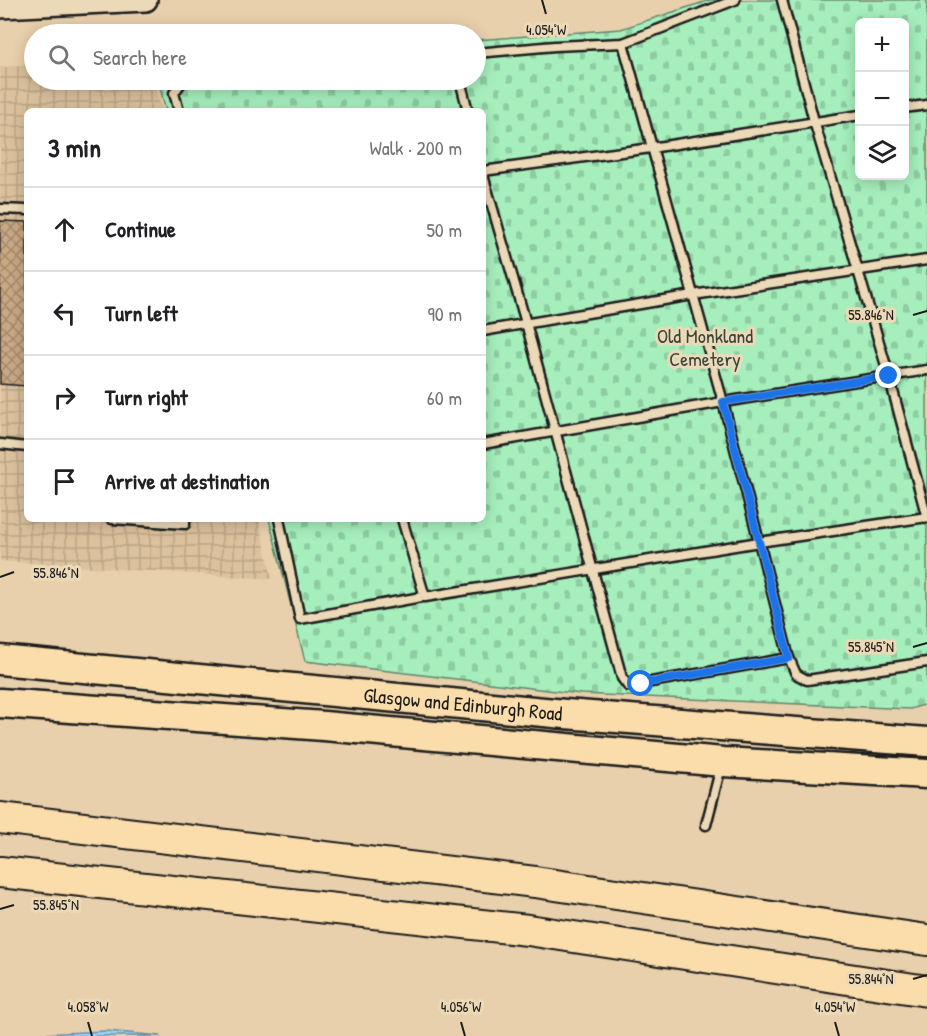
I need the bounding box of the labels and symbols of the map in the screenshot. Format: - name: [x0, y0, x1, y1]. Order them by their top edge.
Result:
- text: 4.054°W: [526, 19, 567, 40]
- text: 55.846°N: [848, 304, 894, 325]
- park label: Old Monkland Cemetery: [657, 322, 753, 372]
- route end: [875, 362, 901, 388]
- text: 55.846°N: [33, 562, 79, 583]
- text: 55.845°N: [848, 636, 894, 657]
- route start: [627, 670, 653, 696]
- street label: Glasgow and Edinburgh Road: [362, 681, 564, 727]
- text: 55.845°N: [33, 894, 79, 915]
- text: 55.844°N: [848, 968, 894, 989]
- text: 4.058°W: [67, 996, 109, 1017]
- text: 4.056°W: [441, 996, 482, 1017]
- text: 4.054°W: [815, 996, 856, 1017]

